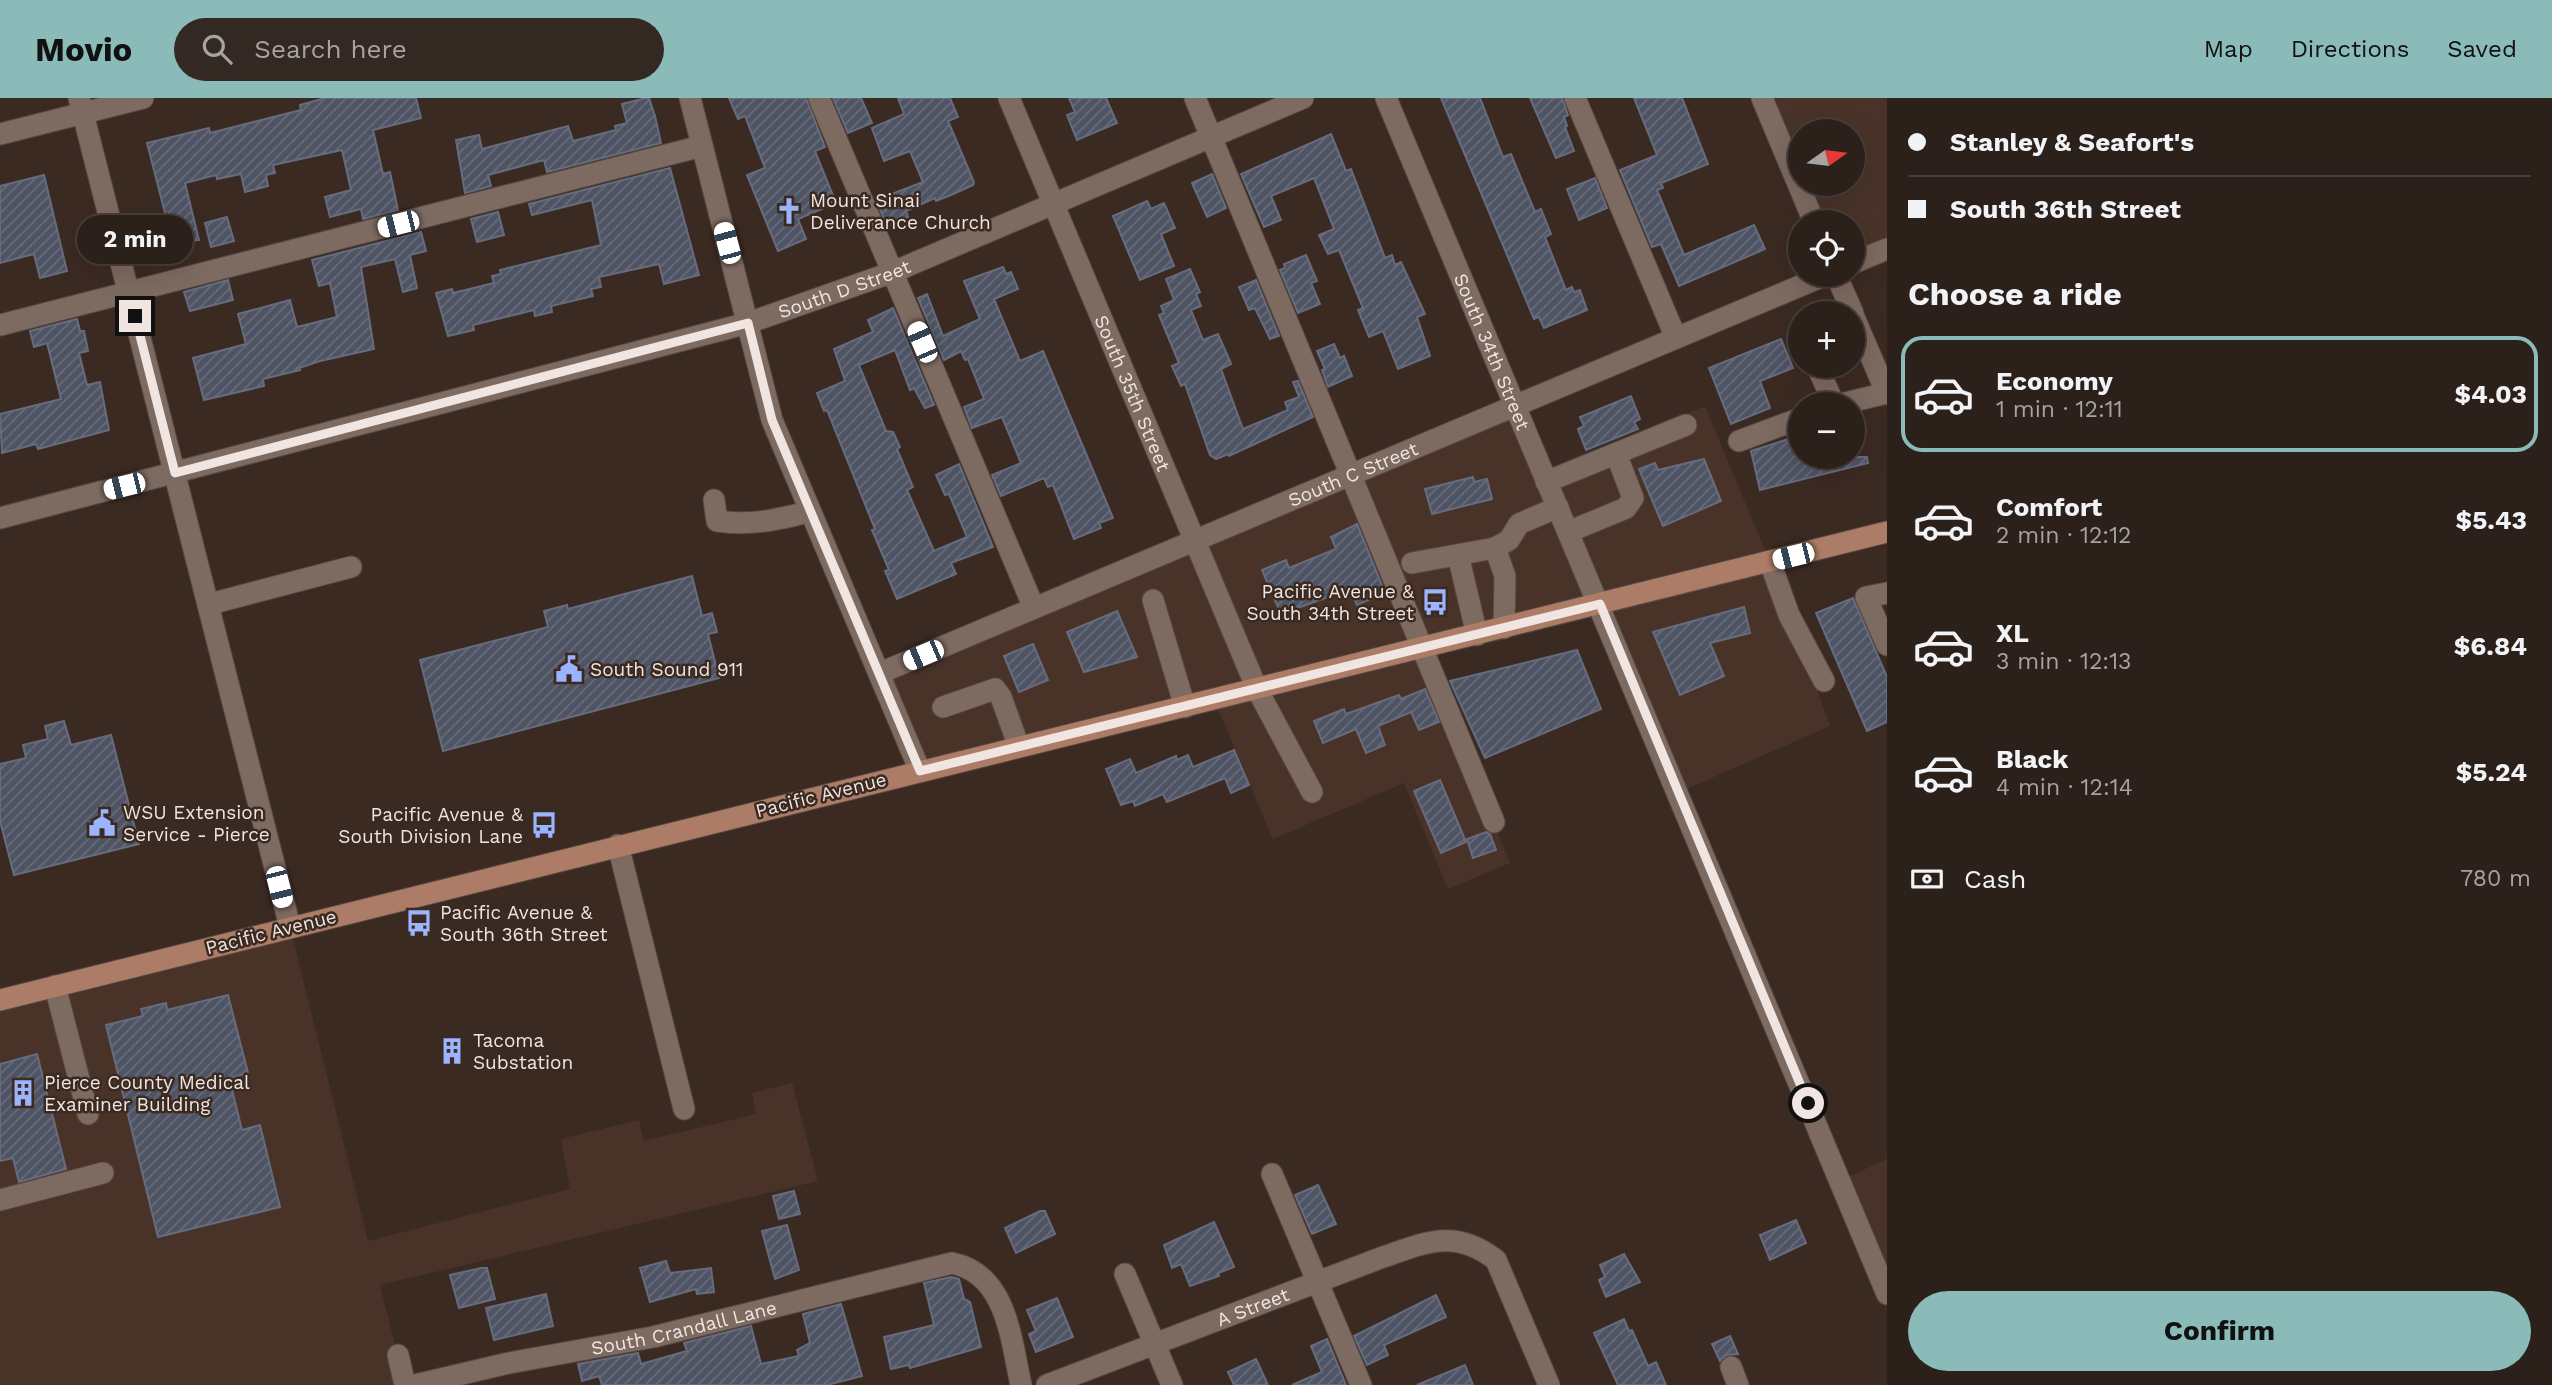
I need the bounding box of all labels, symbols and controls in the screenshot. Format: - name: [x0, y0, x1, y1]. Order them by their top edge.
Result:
- search box: [174, 18, 664, 81]
- text: Movio: [35, 30, 132, 69]
- icon: search: [198, 30, 236, 68]
- text: Search here: [254, 34, 407, 64]
- text: Map: [2204, 35, 2253, 63]
- text: Directions: [2291, 35, 2409, 63]
- text: Saved: [2447, 35, 2517, 63]
- north arrow: [1788, 119, 1866, 196]
- map controls: [1788, 119, 1865, 469]
- text: Stanley & Seafort's: [1950, 127, 2194, 157]
- place label: Mount Sinai Deliverance Church: [810, 189, 991, 234]
- text: South 36th Street: [1950, 194, 2181, 224]
- church icon: Mount Sinai Deliverance Church: [774, 196, 804, 226]
- car: [376, 209, 421, 239]
- button: locate: [1788, 210, 1865, 287]
- callout: 2 min: [77, 214, 193, 264]
- car: [712, 220, 743, 266]
- text: 2 min: [104, 226, 166, 253]
- street label: South D Street: [775, 254, 914, 323]
- street label: South 34th Street: [1449, 270, 1535, 433]
- text: Choose a ride: [1908, 275, 2122, 313]
- route end: [119, 300, 151, 332]
- button: +: [1788, 301, 1865, 378]
- street label: South 35th Street: [1090, 312, 1176, 475]
- car: [905, 319, 940, 365]
- icon: car: [1912, 363, 1975, 426]
- text: Economy: [1996, 366, 2113, 396]
- text: $4.03: [2454, 379, 2527, 409]
- button: −: [1788, 392, 1865, 469]
- text: 1 min · 12:11: [1996, 396, 2123, 423]
- street label: South C Street: [1285, 437, 1421, 511]
- car: [102, 471, 147, 501]
- icon: car: [1912, 489, 1975, 552]
- text: Comfort: [1996, 492, 2102, 522]
- text: $5.43: [2456, 505, 2527, 535]
- text: 2 min · 12:12: [1996, 522, 2132, 549]
- car: [1771, 541, 1816, 571]
- place label: Pacific Avenue & South 34th Street: [1246, 580, 1414, 625]
- bus stop icon: Pacific Avenue & South 34th Street: [1420, 587, 1450, 617]
- icon: car: [1912, 615, 1975, 678]
- text: XL: [1996, 618, 2029, 648]
- text: $6.84: [2454, 631, 2527, 661]
- car: [900, 637, 947, 673]
- text: 3 min · 12:13: [1996, 648, 2132, 675]
- public building icon: South Sound 911: [554, 654, 584, 684]
- place label: South Sound 911: [590, 658, 744, 681]
- icon: car: [1912, 741, 1975, 804]
- text: Black: [1996, 744, 2068, 774]
- text: $5.24: [2456, 757, 2527, 787]
- street label: Pacific Avenue: [753, 768, 889, 822]
- text: 4 min · 12:14: [1996, 774, 2133, 801]
- place label: WSU Extension Service - Pierce: [123, 801, 270, 846]
- place label: Pacific Avenue & South Division Lane: [338, 803, 523, 848]
- public building icon: WSU Extension Service - Pierce: [87, 808, 117, 838]
- bus stop icon: Pacific Avenue & South Division Lane: [529, 810, 559, 840]
- icon: cash: [1908, 860, 1946, 898]
- car: [264, 864, 295, 910]
- text: Cash: [1964, 864, 2026, 894]
- text: 780 m: [2460, 865, 2531, 892]
- place label: Pacific Avenue & South 36th Street: [440, 901, 608, 946]
- street label: Pacific Avenue: [203, 905, 339, 959]
- bus stop icon: Pacific Avenue & South 36th Street: [404, 908, 434, 938]
- place label: Tacoma Substation: [473, 1029, 573, 1074]
- building icon: Tacoma Substation: [437, 1036, 467, 1066]
- place label: Pierce County Medical Examiner Building: [44, 1071, 250, 1116]
- building icon: Pierce County Medical Examiner Building: [8, 1078, 38, 1108]
- route start: [1792, 1087, 1824, 1119]
- street label: A Street: [1213, 1282, 1292, 1331]
- button: Confirm: [1908, 1291, 2531, 1371]
- street label: South Crandall Lane: [589, 1295, 779, 1359]

